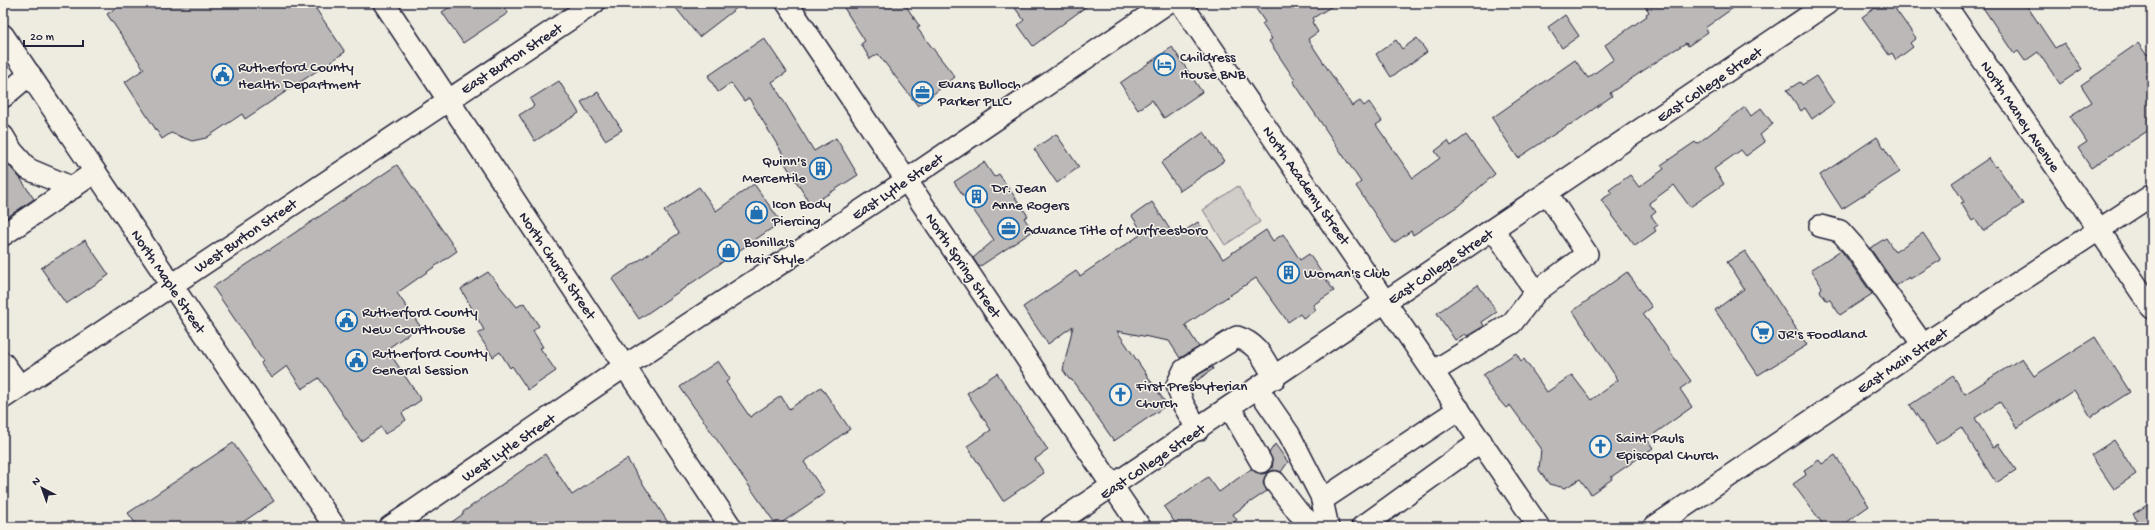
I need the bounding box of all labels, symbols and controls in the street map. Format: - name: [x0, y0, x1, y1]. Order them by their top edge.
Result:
- street label: East Burton Street: [458, 19, 568, 99]
- scale bar: [24, 22, 83, 48]
- text: 20 m: [30, 31, 55, 45]
- street label: East College Street: [1654, 43, 1768, 128]
- place label: Childress House BNB: [1180, 49, 1246, 84]
- hotel icon: Childress House BNB: [1152, 52, 1178, 78]
- street label: North Maney Avenue: [1975, 58, 2063, 176]
- place label: Rutherford County Health Department: [238, 59, 362, 94]
- public building icon: Rutherford County Health Department: [209, 62, 235, 88]
- place label: Evans Bulloch Parker PLLC: [937, 76, 1021, 111]
- office icon: Evans Bulloch Parker PLLC: [909, 79, 935, 105]
- street label: North Academy Street: [1258, 123, 1354, 251]
- street label: East Lytle Street: [849, 149, 949, 225]
- place label: Quinn's Mercentile: [742, 153, 806, 188]
- building icon: Quinn's Mercentile: [808, 156, 834, 182]
- place label: Dr. Jean Anne Rogers: [991, 180, 1070, 215]
- building icon: Dr. Jean Anne Rogers: [963, 183, 989, 209]
- street label: West Burton Street: [191, 195, 303, 278]
- place label: Icon Body Piercing: [771, 196, 831, 231]
- shop icon: Icon Body Piercing: [743, 199, 769, 225]
- street label: North Church Street: [514, 209, 600, 325]
- street label: North Spring Street: [921, 210, 1005, 324]
- office icon: Advance Title of Murfreesboro: [996, 216, 1022, 242]
- place label: Advance Title of Murfreesboro: [1024, 222, 1208, 240]
- street label: East College Street: [1385, 225, 1499, 310]
- street label: North Maple Street: [126, 227, 210, 339]
- place label: Bonilla's Hair Style: [743, 234, 805, 269]
- shop icon: Bonilla's Hair Style: [715, 237, 741, 263]
- building icon: Woman's Club: [1275, 259, 1301, 285]
- place label: Woman's Club: [1304, 265, 1390, 283]
- place label: Rutherford County New Courthouse: [362, 304, 478, 339]
- public building icon: Rutherford County New Courthouse: [334, 307, 360, 333]
- supermarket icon: JR's Foodland: [1750, 320, 1776, 346]
- street label: East Main Street: [1854, 324, 1953, 399]
- place label: JR's Foodland: [1778, 326, 1867, 344]
- place label: Rutherford County General Session: [372, 345, 488, 380]
- public building icon: Rutherford County General Session: [343, 348, 369, 374]
- place label: First Presbyterian Church: [1135, 378, 1247, 413]
- church icon: First Presbyterian Church: [1107, 381, 1133, 407]
- street label: West Lytle Street: [459, 410, 561, 487]
- street label: East College Street: [1097, 420, 1211, 505]
- place label: Saint Pauls Episcopal Church: [1616, 430, 1719, 465]
- church icon: Saint Pauls Episcopal Church: [1587, 433, 1613, 459]
- north arrow: [22, 468, 62, 508]
- text: N: [30, 475, 43, 489]

